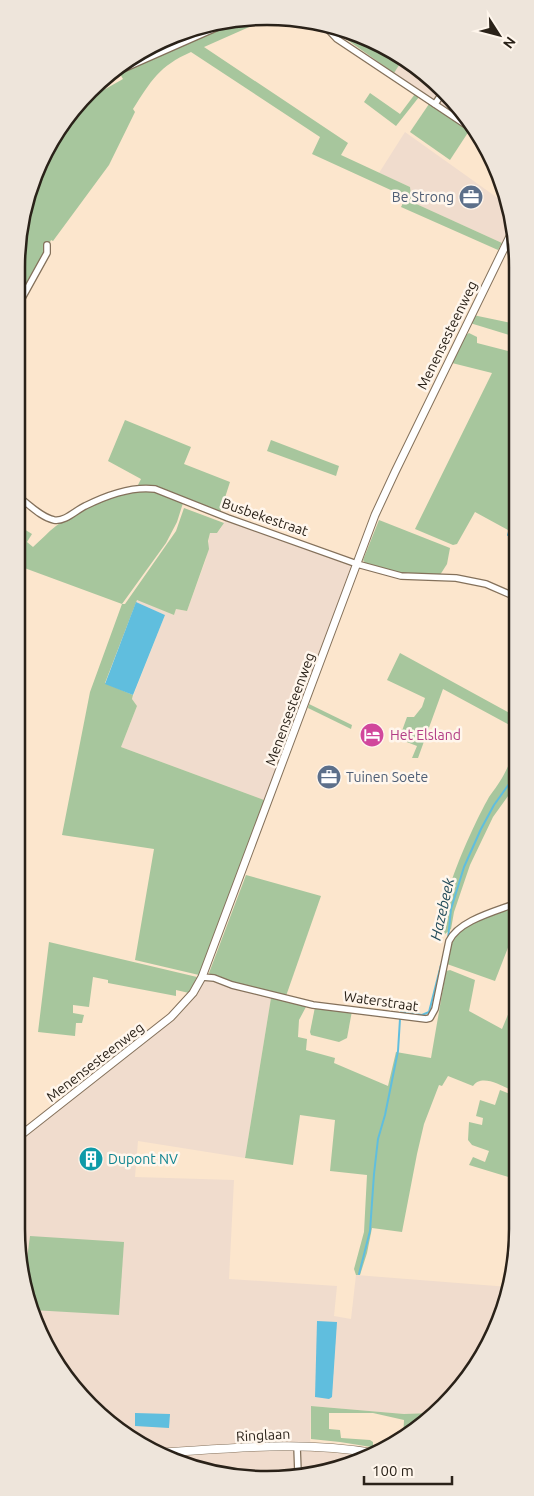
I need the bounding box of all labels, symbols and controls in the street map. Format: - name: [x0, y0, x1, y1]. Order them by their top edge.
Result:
- north arrow: [474, 10, 524, 60]
- text: N: [500, 34, 519, 52]
- office icon: Be Strong: [458, 184, 484, 210]
- place label: Be Strong: [392, 189, 454, 205]
- street label: Menensesteenweg: [414, 278, 480, 392]
- street label: Busbekestraat: [220, 495, 311, 539]
- street label: Menensesteenweg: [262, 650, 318, 768]
- hotel icon: Het Elsland: [359, 722, 385, 748]
- place label: Het Elsland: [390, 727, 461, 743]
- office icon: Tuinen Soete: [316, 764, 342, 790]
- place label: Tuinen Soete: [346, 769, 428, 785]
- water label: Hazebeek: [427, 876, 457, 942]
- street label: Waterstraat: [343, 988, 420, 1014]
- street label: Menensesteenweg: [43, 1019, 147, 1105]
- building icon: Dupont NV: [78, 1146, 104, 1172]
- place label: Dupont NV: [108, 1151, 178, 1167]
- street label: Ringlaan: [235, 1426, 291, 1444]
- scale bar: [364, 1454, 452, 1486]
- text: 100 m: [372, 1462, 414, 1479]

